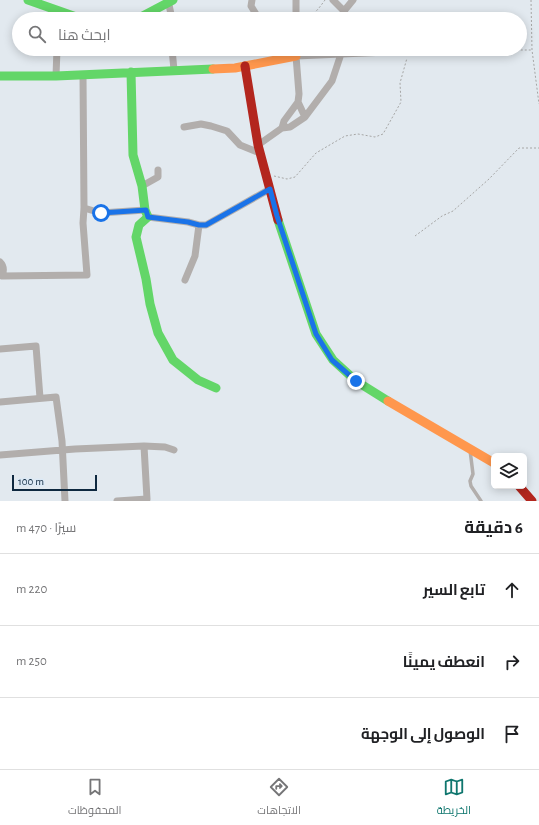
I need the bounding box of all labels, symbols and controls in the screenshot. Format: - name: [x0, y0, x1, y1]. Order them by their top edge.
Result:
- search box: [12, 12, 527, 56]
- icon: search: [26, 23, 48, 45]
- text: ابحث هنا: [58, 28, 111, 43]
- route start: [92, 204, 110, 222]
- route end: [347, 372, 365, 390]
- map controls: [491, 453, 527, 489]
- button: layers: [491, 453, 527, 489]
- scale bar: [12, 473, 97, 492]
- text: 100 m: [18, 476, 44, 487]
- text: 6 دقيقة: [464, 519, 523, 536]
- text: سيرًا · 470 m: [16, 522, 76, 535]
- icon: ahead: [501, 579, 523, 601]
- text: 220 m: [16, 583, 47, 596]
- text: تابع السير: [423, 583, 485, 598]
- icon: right: [501, 651, 523, 673]
- text: 250 m: [16, 655, 47, 668]
- text: انعطف يمينًا: [403, 655, 485, 670]
- icon: arrive: [501, 723, 523, 745]
- text: الوصول إلى الوجهة: [361, 727, 485, 742]
- tab: المحفوظات: [68, 776, 121, 820]
- tab: الاتجاهات: [257, 776, 301, 820]
- tab: الخريطة: [437, 776, 471, 820]

